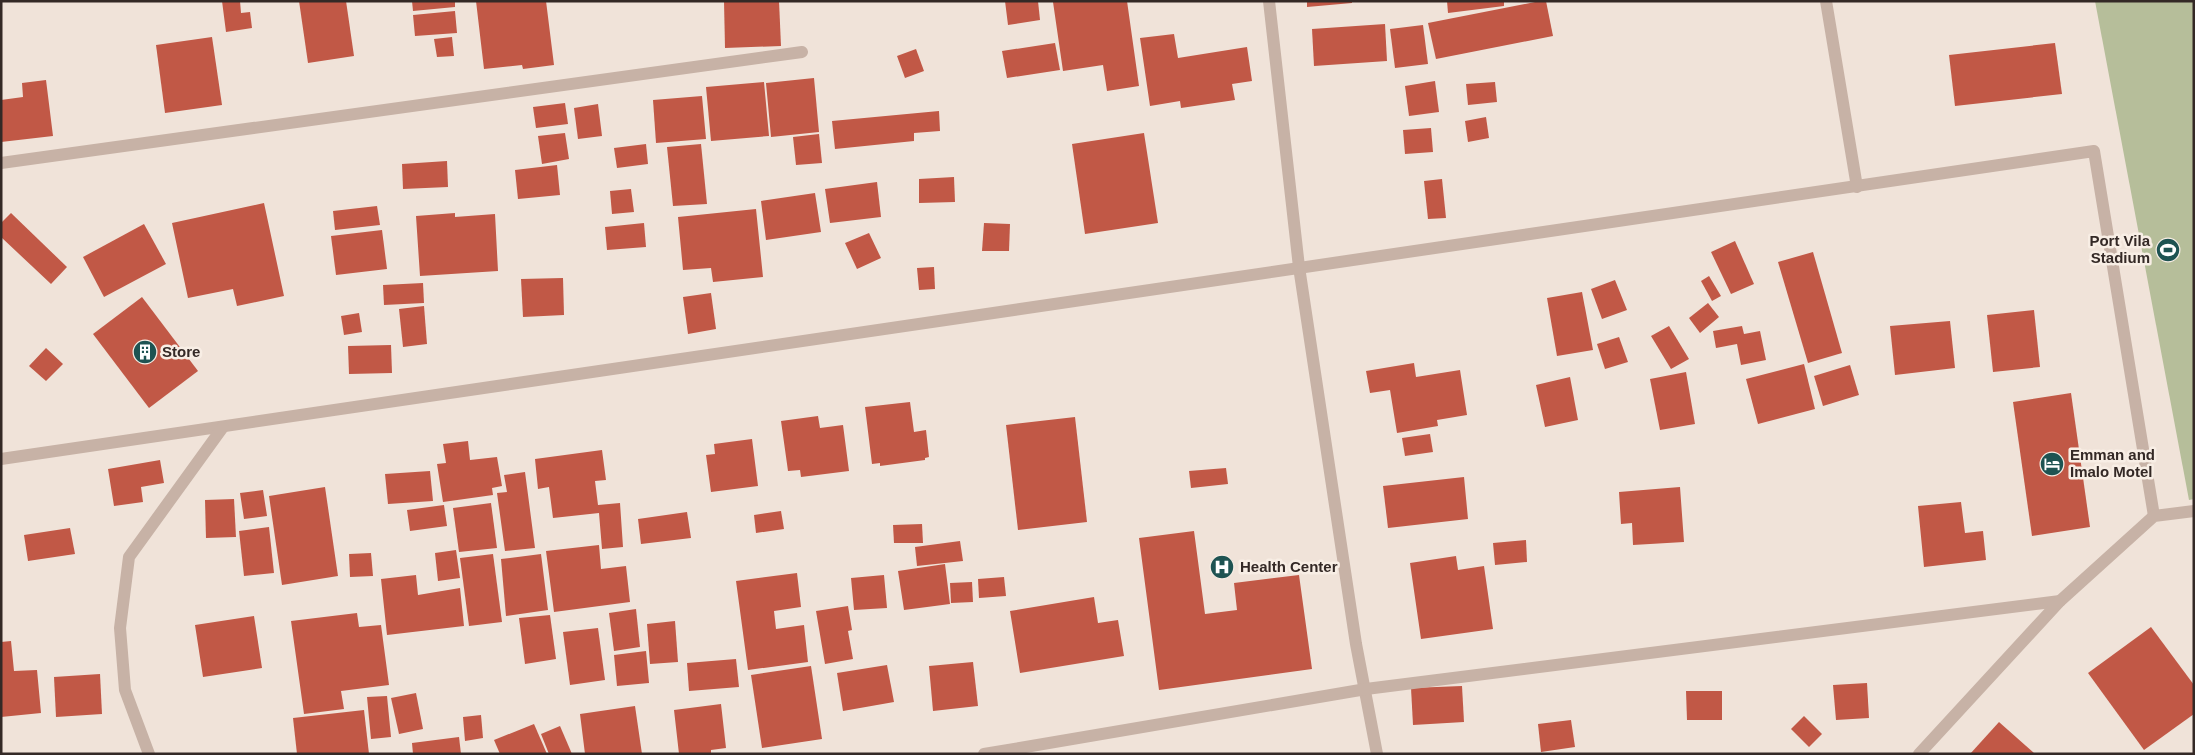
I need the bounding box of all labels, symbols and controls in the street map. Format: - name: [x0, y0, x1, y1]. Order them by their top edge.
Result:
- place label: Port Vila Stadium: [2089, 232, 2151, 266]
- sports icon: Port Vila Stadium: [2155, 237, 2181, 263]
- building icon: Store: [132, 339, 158, 365]
- place label: Store: [162, 343, 200, 360]
- place label: Emman and Imalo Motel: [2070, 446, 2155, 480]
- hotel icon: Emman and Imalo Motel: [2039, 451, 2065, 477]
- hospital icon: Health Center: [1209, 554, 1235, 580]
- place label: Health Center: [1240, 558, 1338, 575]

